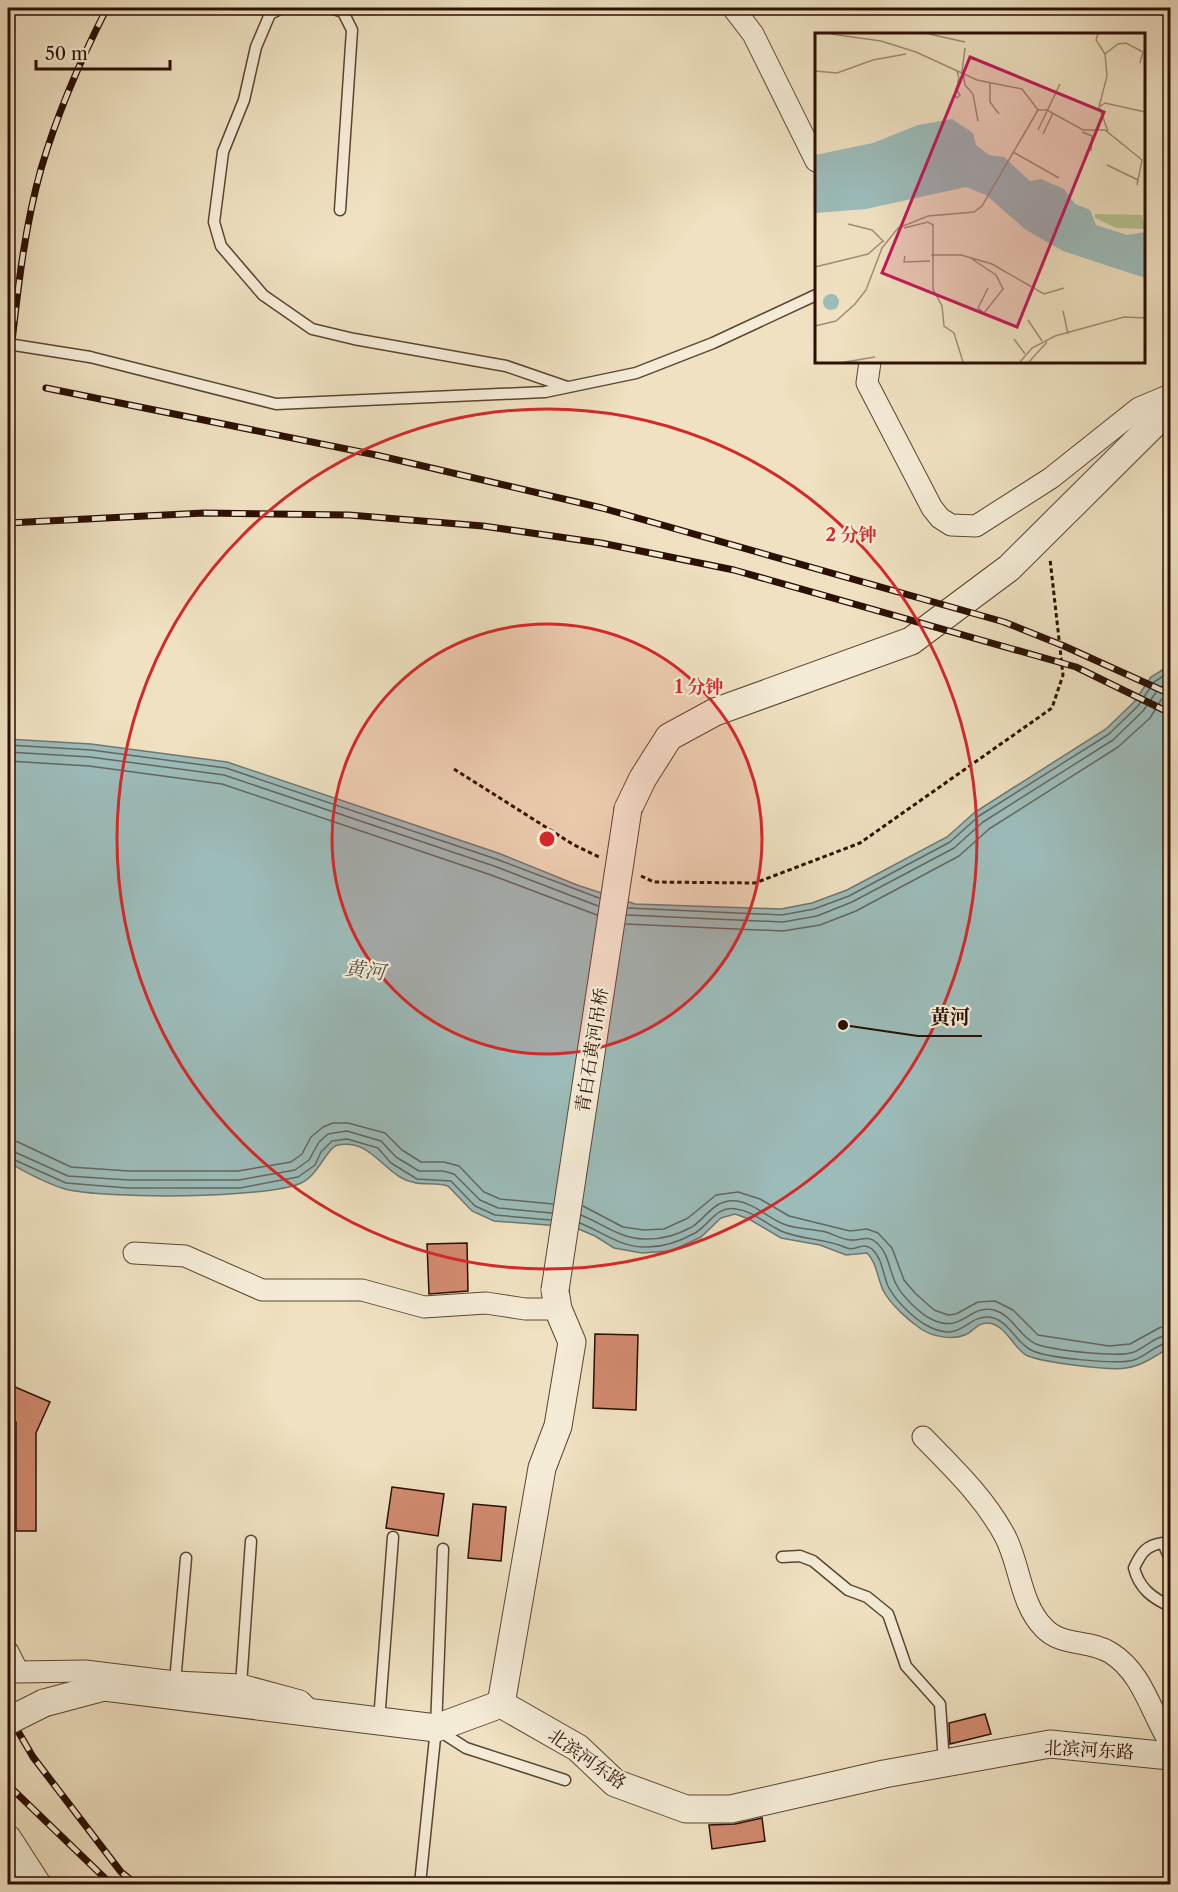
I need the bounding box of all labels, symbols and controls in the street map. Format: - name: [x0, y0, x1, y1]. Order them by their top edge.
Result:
- scale bar: [36, 33, 170, 71]
- inset map: [815, 33, 1145, 363]
- text: 50 m: [45, 43, 88, 65]
- text: 2 分钟: [825, 524, 877, 546]
- text: 1 分钟: [675, 676, 723, 698]
- centre of rings: [537, 829, 557, 849]
- water label: 黄河: [344, 956, 389, 985]
- street label: 青白石黄河吊桥: [571, 986, 613, 1114]
- callout: 黄河: [918, 998, 982, 1036]
- text: 黄河: [930, 1005, 970, 1029]
- street label: 北滨河东路: [544, 1724, 630, 1794]
- street label: 北滨河东路: [1043, 1737, 1135, 1763]

